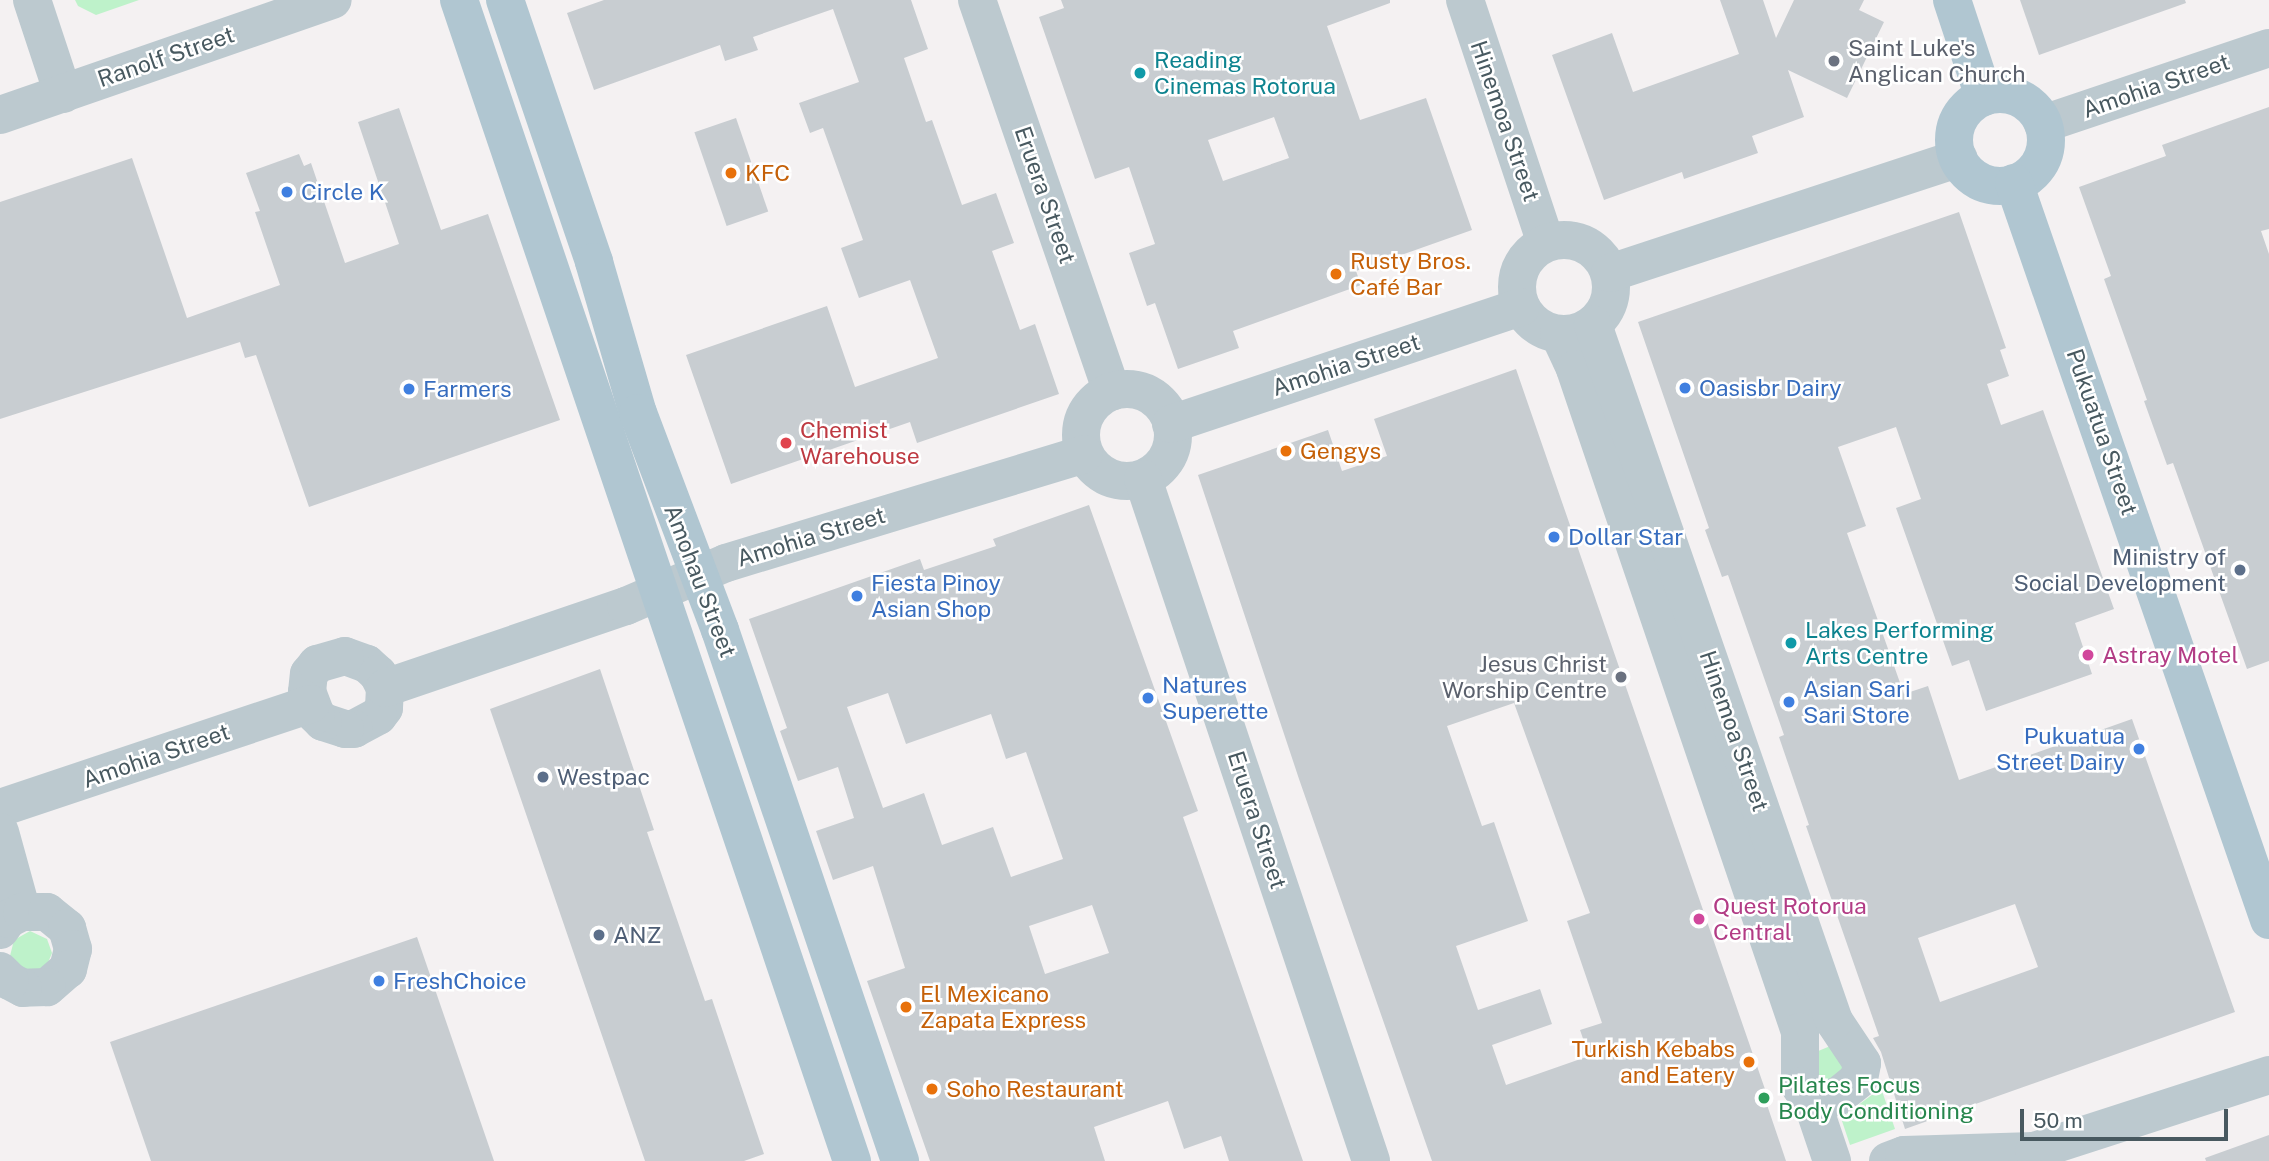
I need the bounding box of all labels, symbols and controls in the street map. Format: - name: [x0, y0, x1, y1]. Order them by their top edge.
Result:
- street label: Ranolf Street: [94, 21, 238, 93]
- place label: Saint Luke's Anglican Church: [1848, 34, 2025, 88]
- street label: Hinemoa Street: [1465, 37, 1545, 205]
- place label: Reading Cinemas Rotorua: [1154, 46, 1336, 100]
- street label: Amohia Street: [2079, 48, 2233, 124]
- marker: Saint Luke's Anglican Church: [1826, 53, 1842, 69]
- marker: Reading Cinemas Rotorua: [1132, 65, 1148, 81]
- street label: Eruera Street: [1009, 123, 1081, 267]
- place label: KFC: [745, 159, 790, 187]
- marker: KFC: [723, 165, 739, 181]
- place label: Circle K: [301, 178, 385, 206]
- marker: Circle K: [279, 184, 295, 200]
- place label: Rusty Bros. Café Bar: [1350, 247, 1471, 301]
- marker: Rusty Bros. Café Bar: [1328, 266, 1344, 282]
- street label: Amohia Street: [1269, 328, 1423, 402]
- street label: Pukuatua Street: [2061, 345, 2143, 519]
- place label: Oasisbr Dairy: [1699, 374, 1842, 402]
- place label: Farmers: [423, 375, 512, 403]
- marker: Oasisbr Dairy: [1677, 380, 1693, 396]
- marker: Farmers: [401, 381, 417, 397]
- place label: Chemist Warehouse: [800, 416, 920, 470]
- marker: Chemist Warehouse: [778, 435, 794, 451]
- place label: Gengys: [1300, 437, 1381, 465]
- marker: Gengys: [1278, 443, 1294, 459]
- street label: Amohau Street: [658, 501, 742, 661]
- street label: Amohia Street: [733, 501, 889, 573]
- place label: Dollar Star: [1568, 523, 1683, 551]
- marker: Dollar Star: [1546, 529, 1562, 545]
- place label: Ministry of Social Development: [2013, 543, 2226, 597]
- marker: Ministry of Social Development: [2232, 562, 2248, 578]
- place label: Fiesta Pinoy Asian Shop: [871, 569, 1001, 623]
- marker: Fiesta Pinoy Asian Shop: [849, 588, 865, 604]
- place label: Lakes Performing Arts Centre: [1805, 616, 1994, 670]
- marker: Lakes Performing Arts Centre: [1783, 635, 1799, 651]
- place label: Astray Motel: [2102, 641, 2238, 669]
- street label: Hinemoa Street: [1694, 647, 1774, 815]
- marker: Astray Motel: [2080, 647, 2096, 663]
- place label: Jesus Christ Worship Centre: [1442, 650, 1607, 704]
- marker: Jesus Christ Worship Centre: [1613, 669, 1629, 685]
- place label: Natures Superette: [1162, 671, 1268, 725]
- place label: Asian Sari Sari Store: [1803, 675, 1911, 729]
- marker: Natures Superette: [1140, 690, 1156, 706]
- marker: Asian Sari Sari Store: [1781, 694, 1797, 710]
- street label: Amohia Street: [79, 718, 233, 794]
- place label: Pukuatua Street Dairy: [1996, 722, 2125, 776]
- marker: Pukuatua Street Dairy: [2131, 741, 2147, 757]
- street label: Eruera Street: [1222, 748, 1292, 892]
- place label: Westpac: [557, 763, 650, 791]
- marker: Westpac: [535, 769, 551, 785]
- place label: Quest Rotorua Central: [1713, 892, 1867, 946]
- marker: Quest Rotorua Central: [1691, 911, 1707, 927]
- place label: ANZ: [613, 921, 661, 949]
- marker: ANZ: [591, 927, 607, 943]
- place label: FreshChoice: [393, 967, 527, 995]
- marker: FreshChoice: [371, 973, 387, 989]
- place label: El Mexicano Zapata Express: [920, 980, 1086, 1034]
- marker: El Mexicano Zapata Express: [898, 999, 914, 1015]
- place label: Turkish Kebabs and Eatery: [1571, 1035, 1735, 1089]
- marker: Turkish Kebabs and Eatery: [1741, 1054, 1757, 1070]
- place label: Pilates Focus Body Conditioning: [1778, 1071, 1974, 1125]
- place label: Soho Restaurant: [946, 1075, 1124, 1103]
- marker: Soho Restaurant: [924, 1081, 940, 1097]
- marker: Pilates Focus Body Conditioning: [1756, 1090, 1772, 1106]
- scale bar: [2024, 1094, 2232, 1138]
- text: 50 m: [2033, 1108, 2083, 1133]

